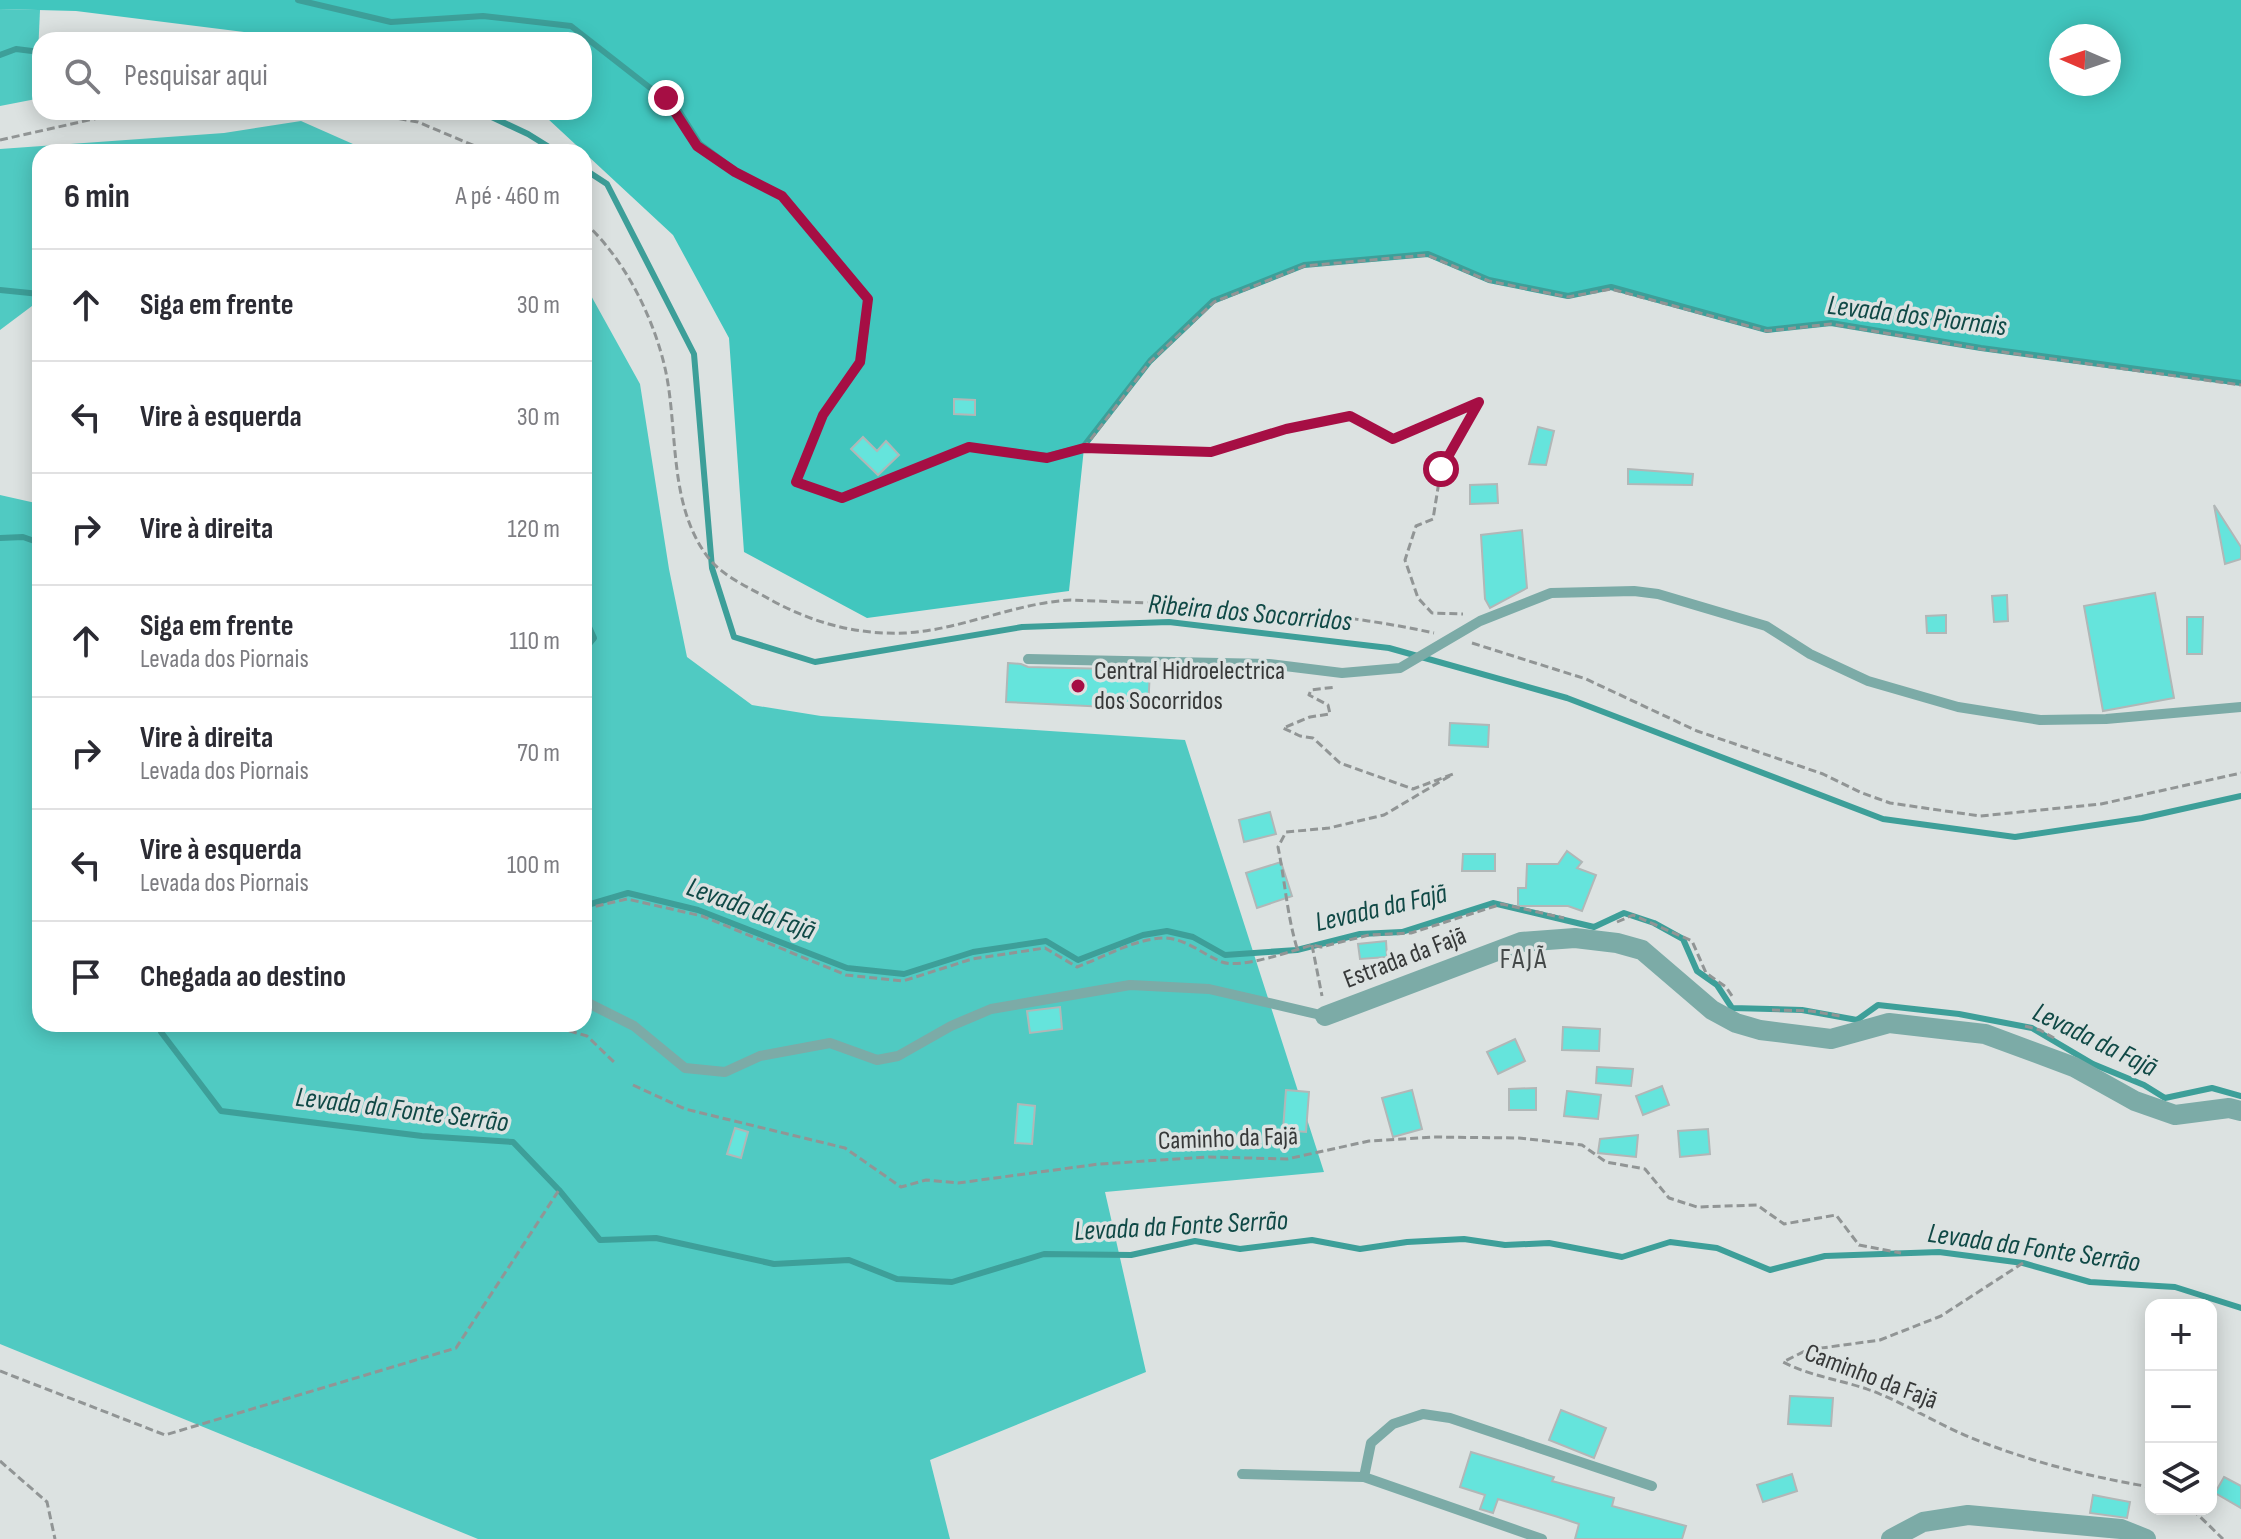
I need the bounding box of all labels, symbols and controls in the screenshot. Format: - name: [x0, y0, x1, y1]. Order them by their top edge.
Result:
- north arrow: [2049, 24, 2121, 96]
- search box: [32, 32, 592, 120]
- icon: search: [60, 54, 104, 98]
- text: Pesquisar aqui: [124, 58, 268, 94]
- route end: [648, 80, 684, 116]
- text: 6 min: [64, 176, 130, 217]
- text: A pé · 460 m: [455, 181, 560, 212]
- icon: ahead: [64, 283, 108, 327]
- text: Siga em frente: [140, 287, 293, 323]
- water label: Levada dos Piornais: [1825, 289, 2009, 343]
- text: 30 m: [517, 290, 560, 321]
- icon: left: [64, 395, 108, 439]
- text: Vire à esquerda: [140, 399, 302, 435]
- text: 30 m: [517, 402, 560, 433]
- route start: [1423, 451, 1459, 487]
- icon: right: [64, 507, 108, 551]
- text: Vire à direita: [140, 511, 273, 547]
- text: 120 m: [507, 514, 560, 545]
- water label: Ribeira dos Socorridos: [1147, 588, 1353, 638]
- text: Siga em frente: [140, 608, 293, 644]
- icon: ahead: [64, 619, 108, 663]
- text: 110 m: [509, 626, 560, 657]
- text: Levada dos Piornais: [140, 644, 309, 675]
- place label: Central Hidroelectrica dos Socorridos: [1094, 656, 1285, 717]
- marker: Central Hidroelectrica dos Socorridos: [1069, 677, 1087, 695]
- text: Vire à direita: [140, 720, 273, 756]
- icon: right: [64, 731, 108, 775]
- text: 70 m: [517, 738, 560, 769]
- text: Levada dos Piornais: [140, 756, 309, 787]
- text: Vire à esquerda: [140, 832, 302, 868]
- icon: left: [64, 843, 108, 887]
- text: 100 m: [507, 850, 560, 881]
- text: Levada dos Piornais: [140, 868, 309, 899]
- water label: Levada da Fajã: [682, 871, 820, 948]
- water label: Levada da Fajã: [1312, 877, 1451, 939]
- street label: Estrada da Fajã: [1339, 920, 1471, 996]
- district label: FAJÃ: [1500, 943, 1548, 976]
- icon: arrive: [64, 955, 108, 999]
- text: Chegada ao destino: [140, 959, 346, 995]
- water label: Levada da Fajã: [2027, 996, 2163, 1085]
- water label: Levada da Fonte Serrão: [294, 1081, 511, 1139]
- street label: Caminho da Fajã: [1158, 1121, 1298, 1157]
- water label: Levada da Fonte Serrão: [1073, 1204, 1289, 1248]
- water label: Levada da Fonte Serrão: [1926, 1217, 2143, 1279]
- map controls: [2145, 1299, 2217, 1515]
- button: +: [2145, 1299, 2217, 1371]
- street label: Caminho da Fajã: [1800, 1337, 1942, 1417]
- button: −: [2145, 1371, 2217, 1443]
- button: layers: [2145, 1443, 2217, 1515]

